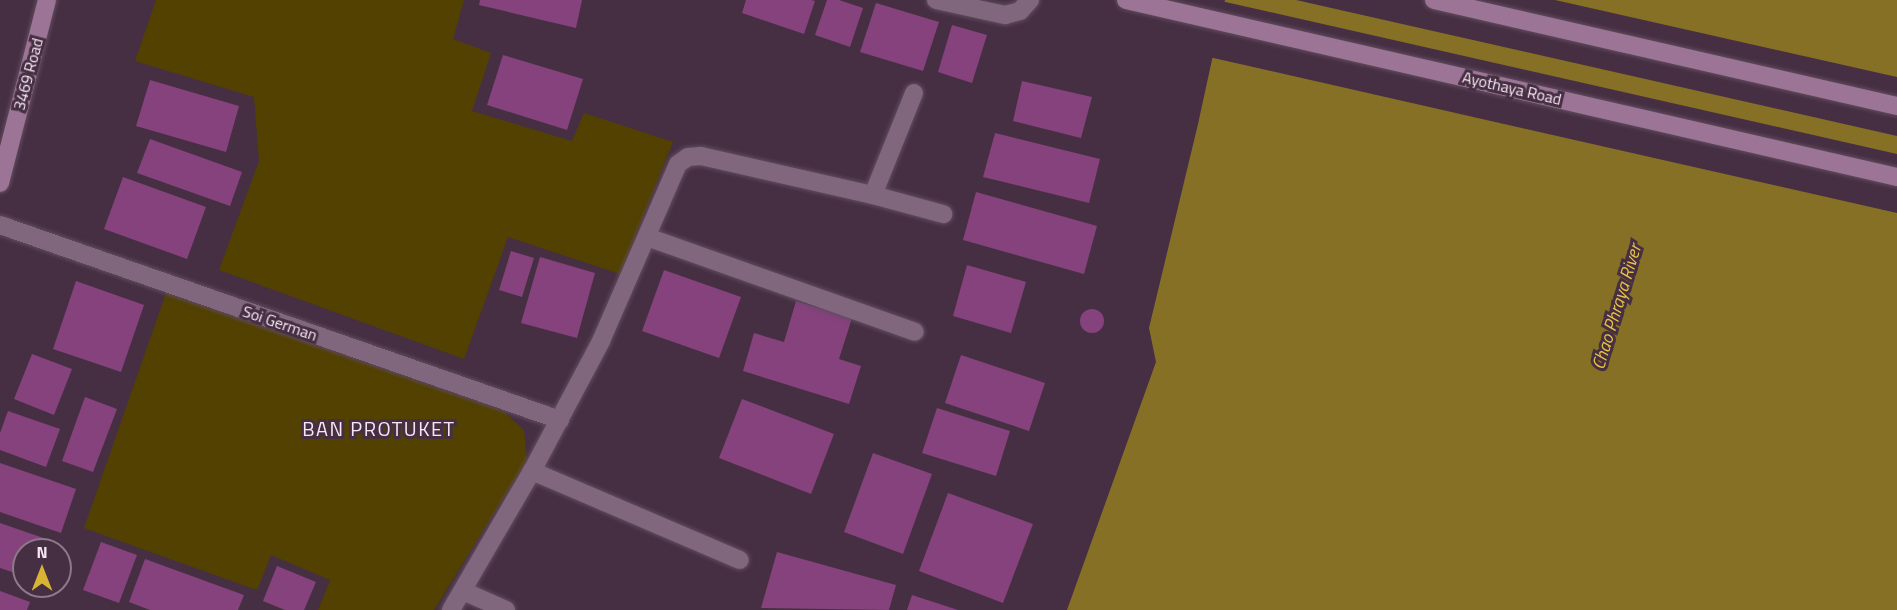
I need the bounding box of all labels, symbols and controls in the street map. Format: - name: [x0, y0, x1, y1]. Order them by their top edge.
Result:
- street label: 3469 Road: [9, 36, 47, 112]
- street label: Ayothaya Road: [1461, 67, 1563, 109]
- water label: Chao Phraya River: [1588, 242, 1646, 372]
- street label: Soi German: [240, 301, 320, 345]
- district label: BAN PROTUKET: [302, 416, 456, 440]
- north arrow: [12, 538, 72, 598]
- text: N: [36, 540, 48, 564]

